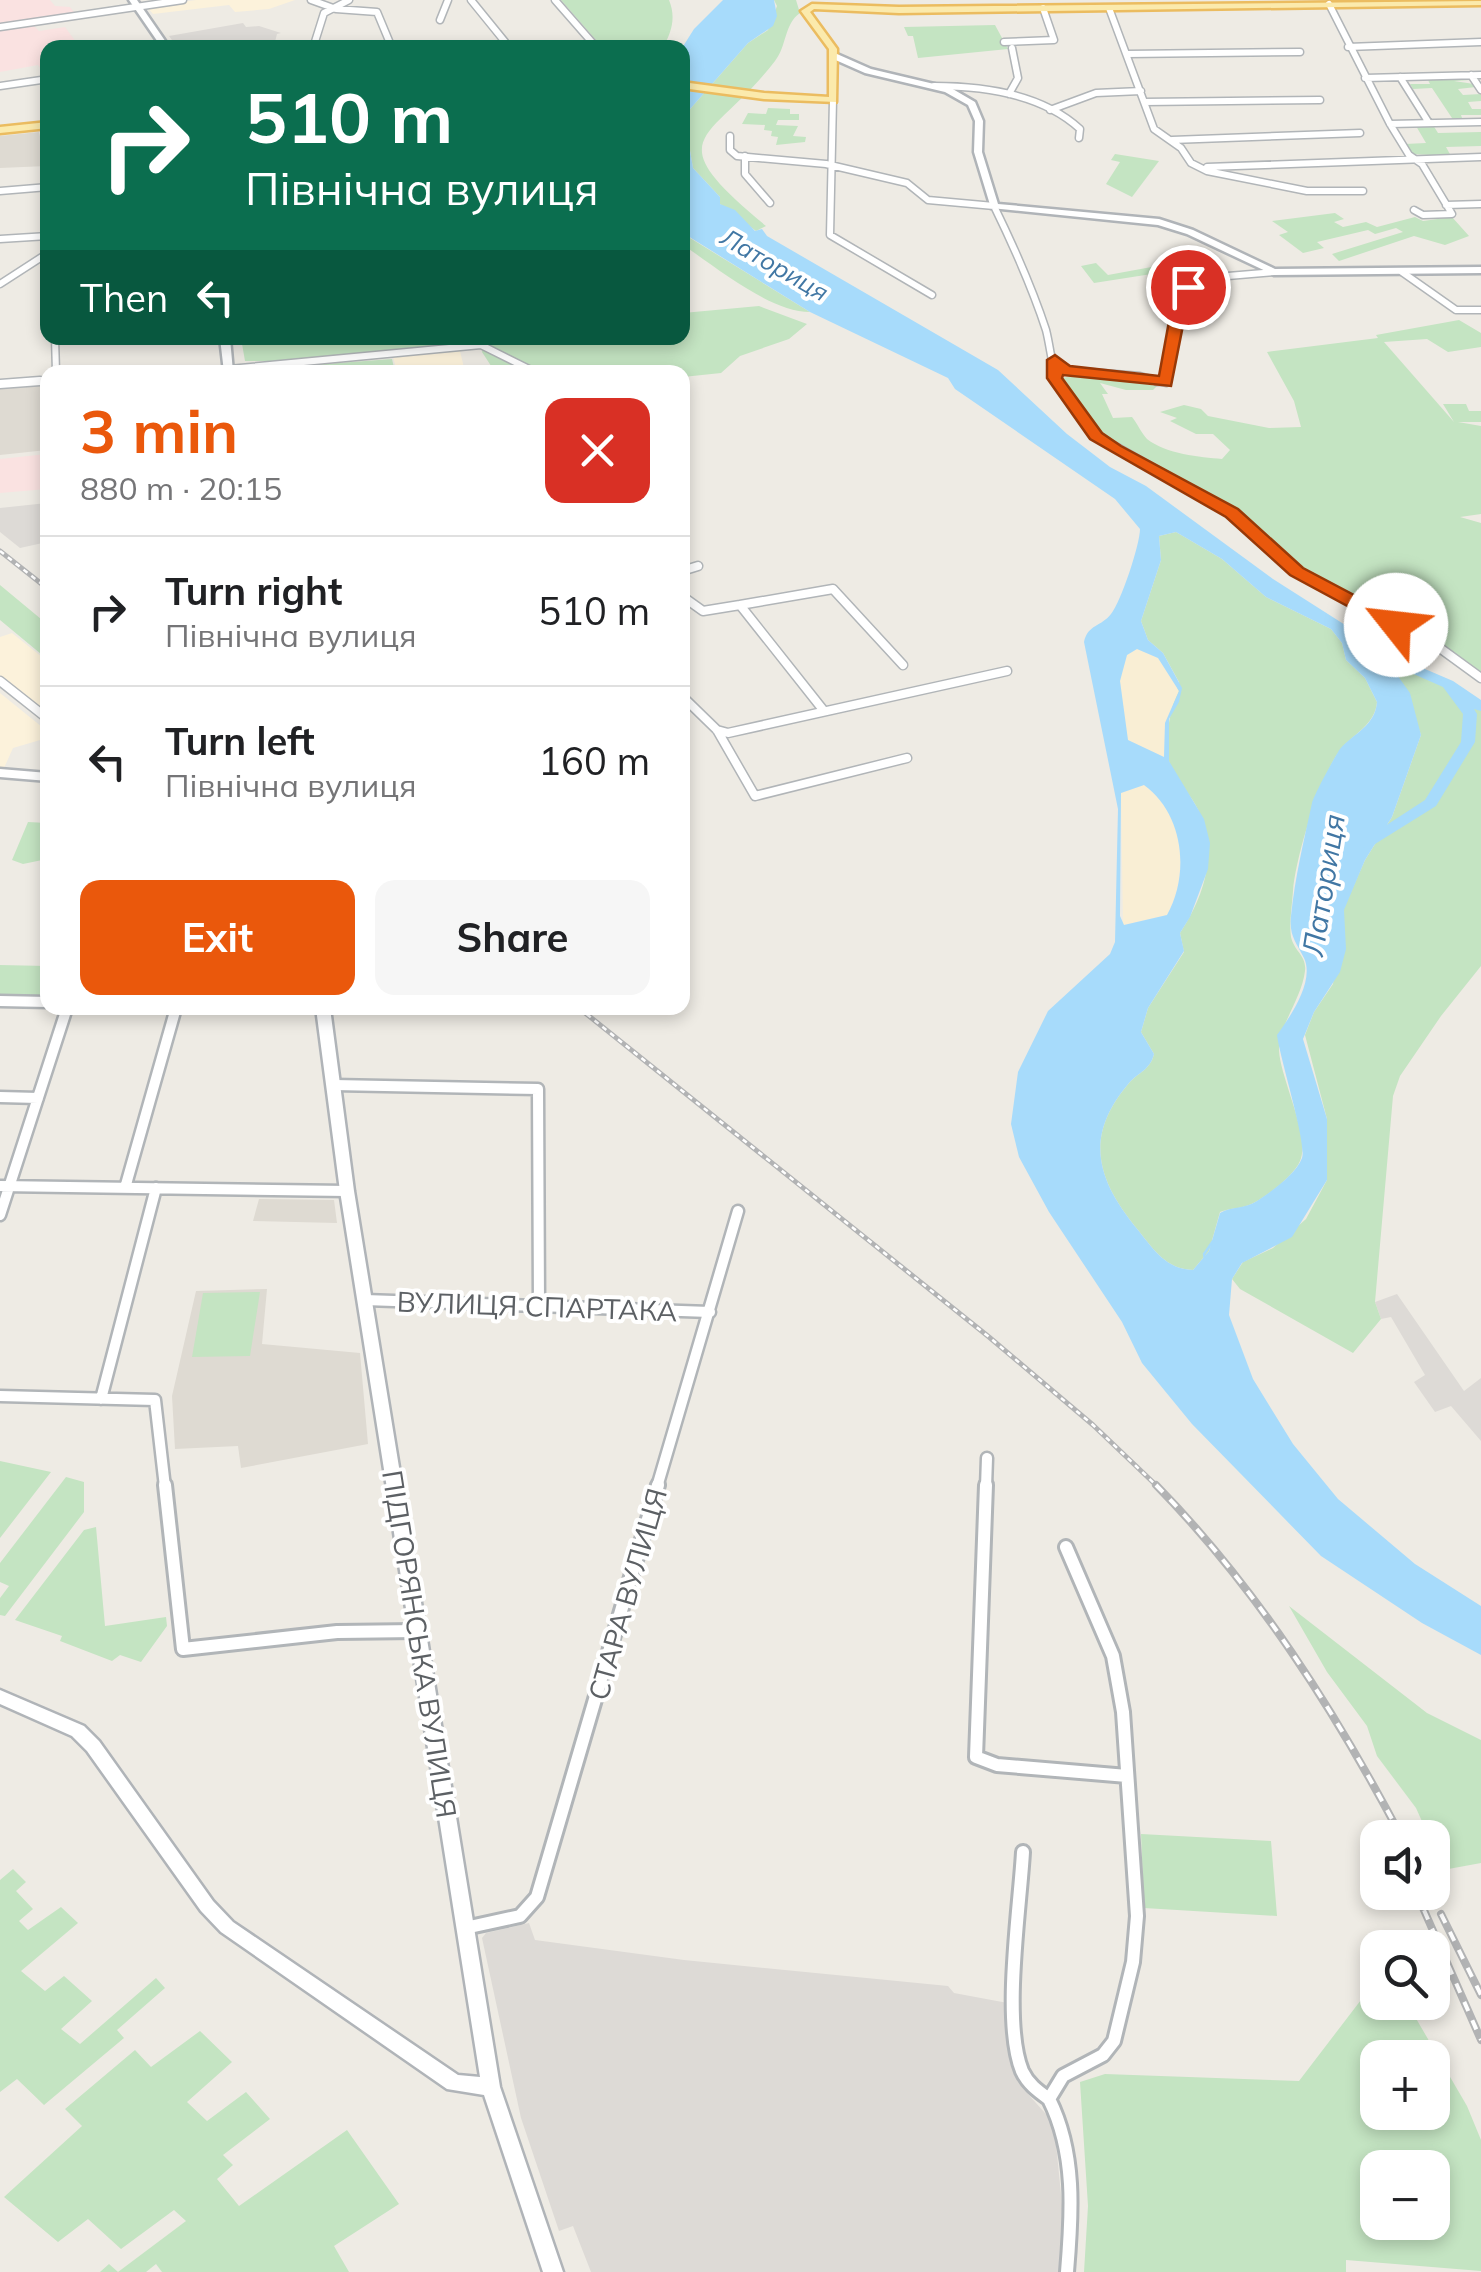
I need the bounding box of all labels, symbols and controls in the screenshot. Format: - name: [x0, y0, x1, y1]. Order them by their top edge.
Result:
- text: 510 m: [245, 73, 453, 161]
- icon: right: [80, 80, 210, 210]
- text: Північна вулиця: [245, 160, 599, 216]
- water label: Латориця: [715, 220, 834, 307]
- pin: [1146, 245, 1231, 330]
- icon: arrive: [1161, 260, 1216, 315]
- icon: left: [188, 270, 243, 325]
- text: Then: [80, 274, 168, 322]
- text: 3 min: [80, 393, 238, 468]
- button: close: [545, 398, 650, 503]
- text: 880 m · 20:15: [80, 468, 282, 508]
- text: Turn right: [165, 567, 342, 615]
- position arrow: [1344, 573, 1448, 677]
- icon: right: [80, 584, 135, 639]
- text: 510 m: [538, 587, 650, 635]
- text: Північна вулиця: [165, 615, 417, 655]
- text: Turn left: [165, 717, 315, 765]
- icon: left: [80, 734, 135, 789]
- text: 160 m: [538, 737, 650, 785]
- text: Північна вулиця: [165, 765, 417, 805]
- water label: Латориця: [1293, 811, 1353, 960]
- button: Exit: [80, 880, 355, 995]
- button: Share: [375, 880, 650, 995]
- street label: ВУЛИЦЯ СПАРТАКА: [396, 1284, 678, 1328]
- street label: ПІДГОРЯНСЬКА ВУЛИЦЯ: [375, 1468, 465, 1820]
- street label: СТАРА ВУЛИЦЯ: [580, 1484, 674, 1704]
- map controls: [1360, 1820, 1450, 2240]
- button: sound: [1360, 1820, 1450, 1910]
- button: search: [1360, 1930, 1450, 2020]
- button: +: [1360, 2040, 1450, 2130]
- button: −: [1360, 2150, 1450, 2240]

